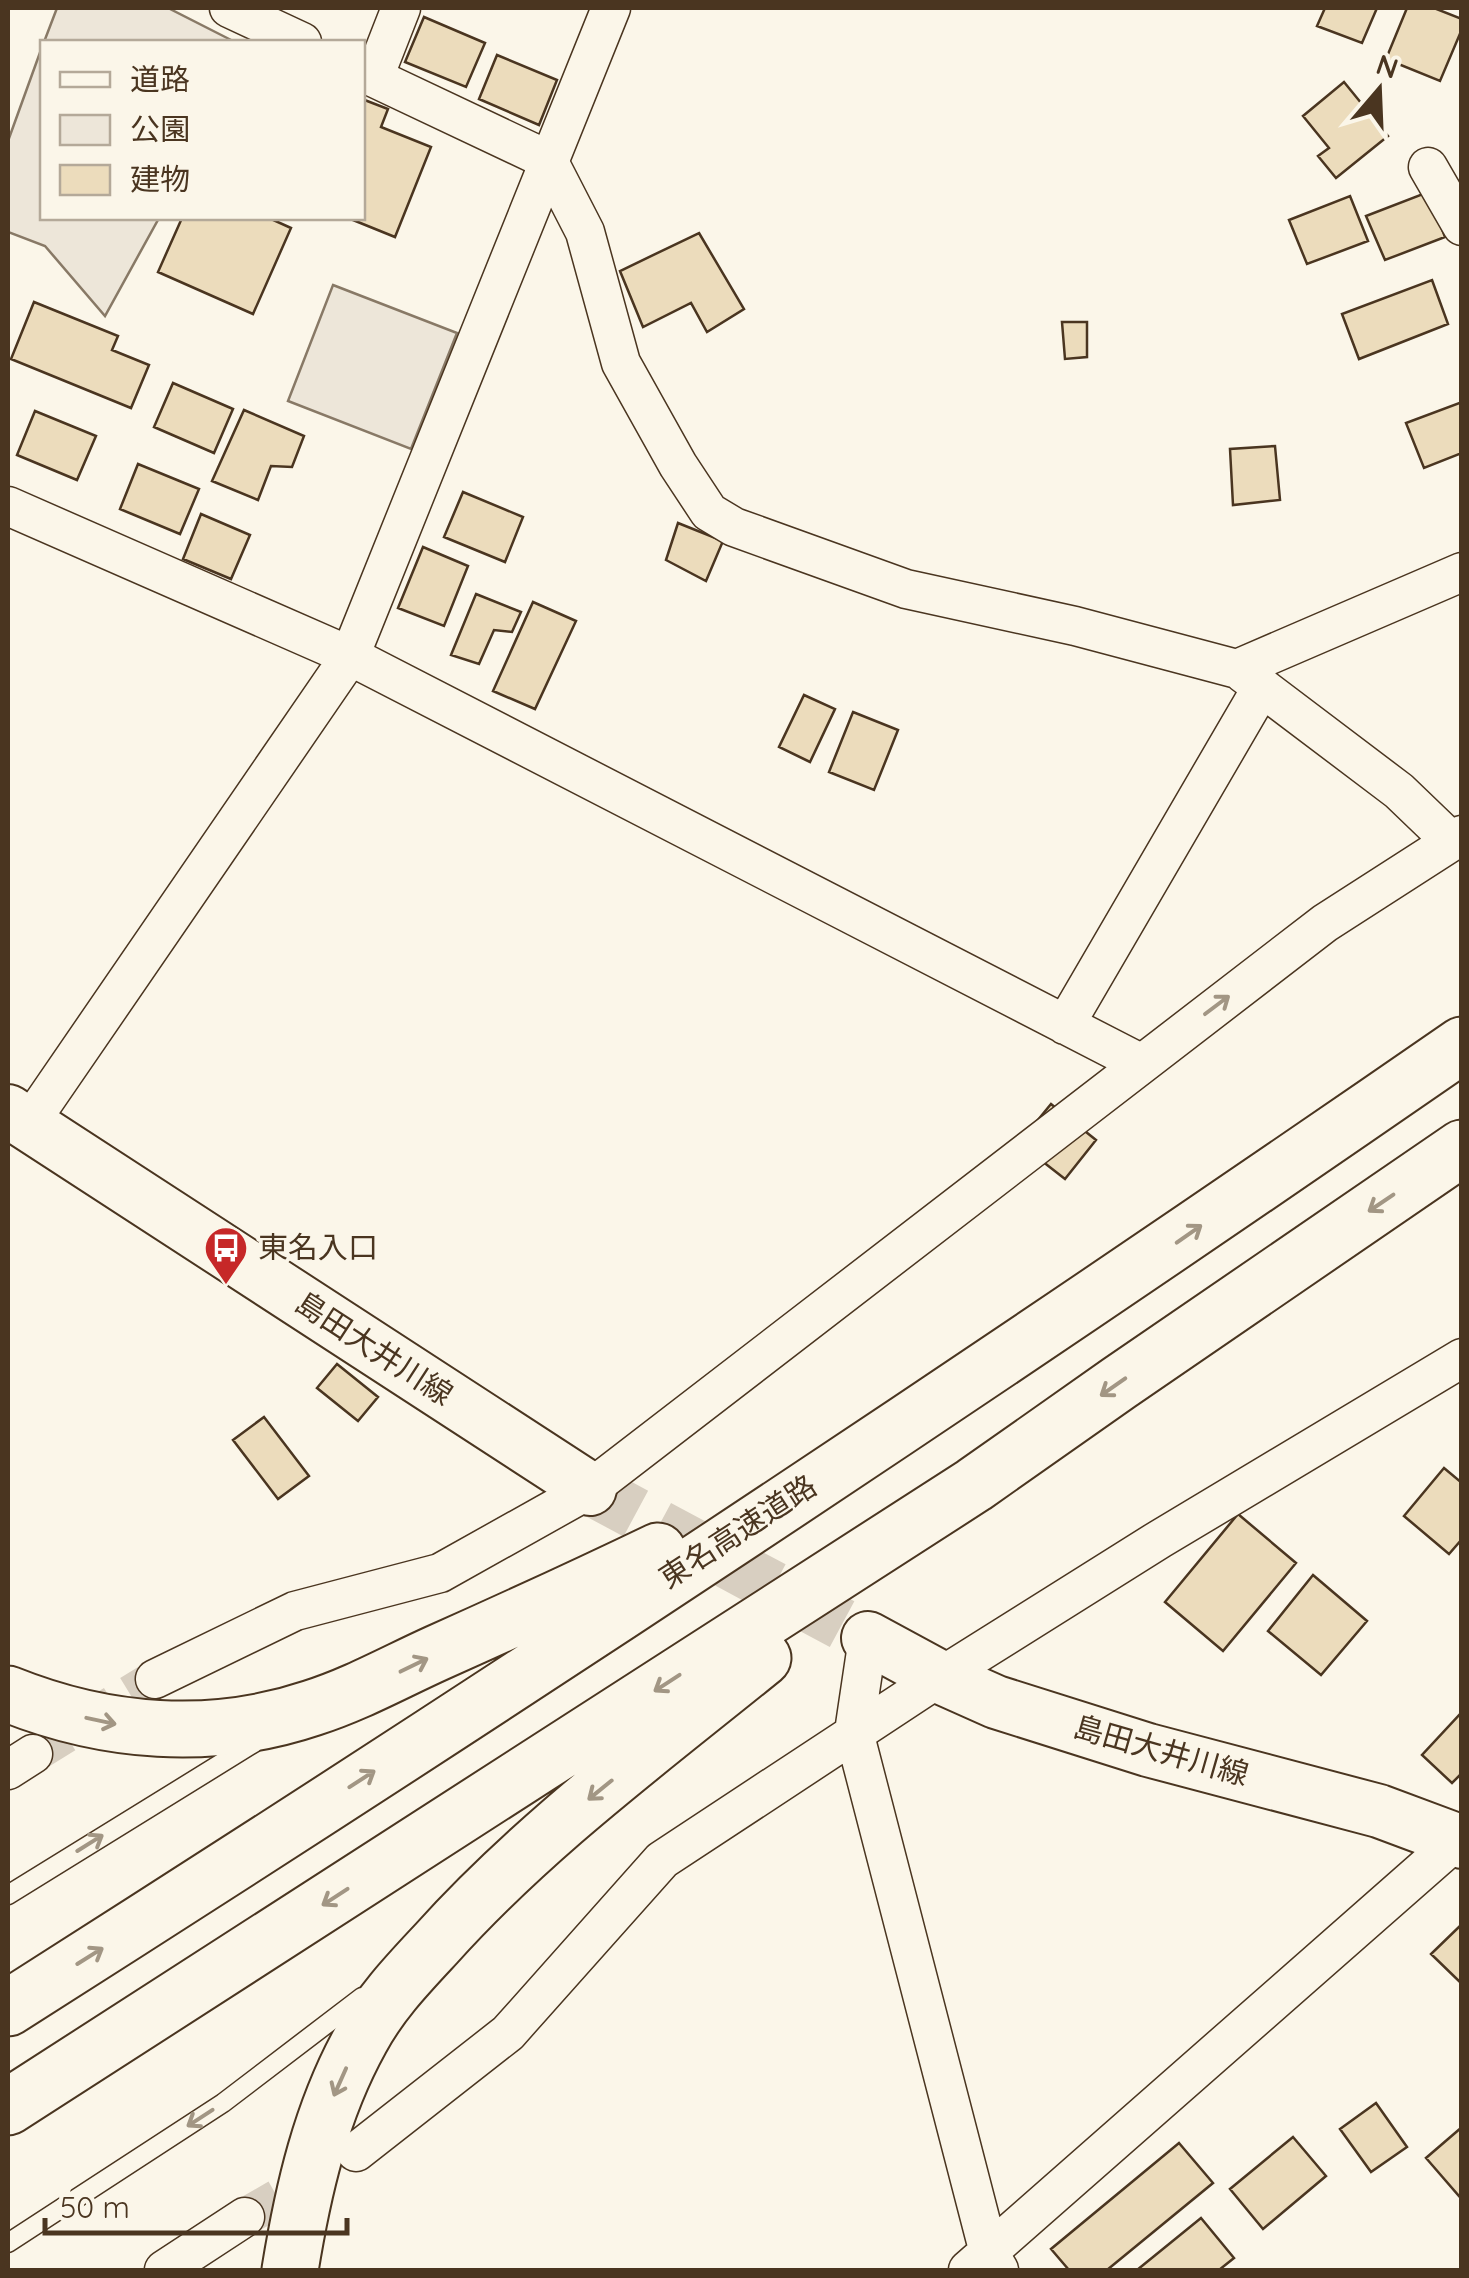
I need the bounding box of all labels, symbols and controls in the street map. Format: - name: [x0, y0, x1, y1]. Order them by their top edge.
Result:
- legend: [40, 40, 365, 220]
- north arrow: [1329, 40, 1429, 140]
- text: N: [1372, 46, 1403, 86]
- text: 道路: [130, 60, 190, 98]
- text: 公園: [130, 110, 190, 148]
- text: 建物: [130, 160, 190, 198]
- one-way arrow: [1203, 994, 1230, 1015]
- one-way arrow: [1368, 1193, 1395, 1214]
- one-way arrow: [1174, 1224, 1202, 1245]
- bus stop icon: 東名入口: [203, 1225, 249, 1286]
- place label: 東名入口: [258, 1228, 378, 1266]
- street label: 島田大井川線: [289, 1283, 460, 1413]
- one-way arrow: [1099, 1376, 1127, 1397]
- street label: 東名高速道路: [652, 1466, 823, 1596]
- one-way arrow: [398, 1654, 428, 1673]
- one-way arrow: [654, 1672, 682, 1693]
- street label: 島田大井川線: [1070, 1707, 1253, 1793]
- one-way arrow: [84, 1713, 116, 1732]
- one-way arrow: [348, 1768, 376, 1789]
- one-way arrow: [588, 1779, 614, 1801]
- one-way arrow: [75, 1833, 104, 1853]
- one-way arrow: [321, 1886, 350, 1907]
- one-way arrow: [75, 1945, 104, 1966]
- one-way arrow: [330, 2066, 348, 2097]
- one-way arrow: [187, 2107, 215, 2128]
- scale bar: [45, 2173, 348, 2235]
- text: 50 m: [60, 2188, 130, 2226]

